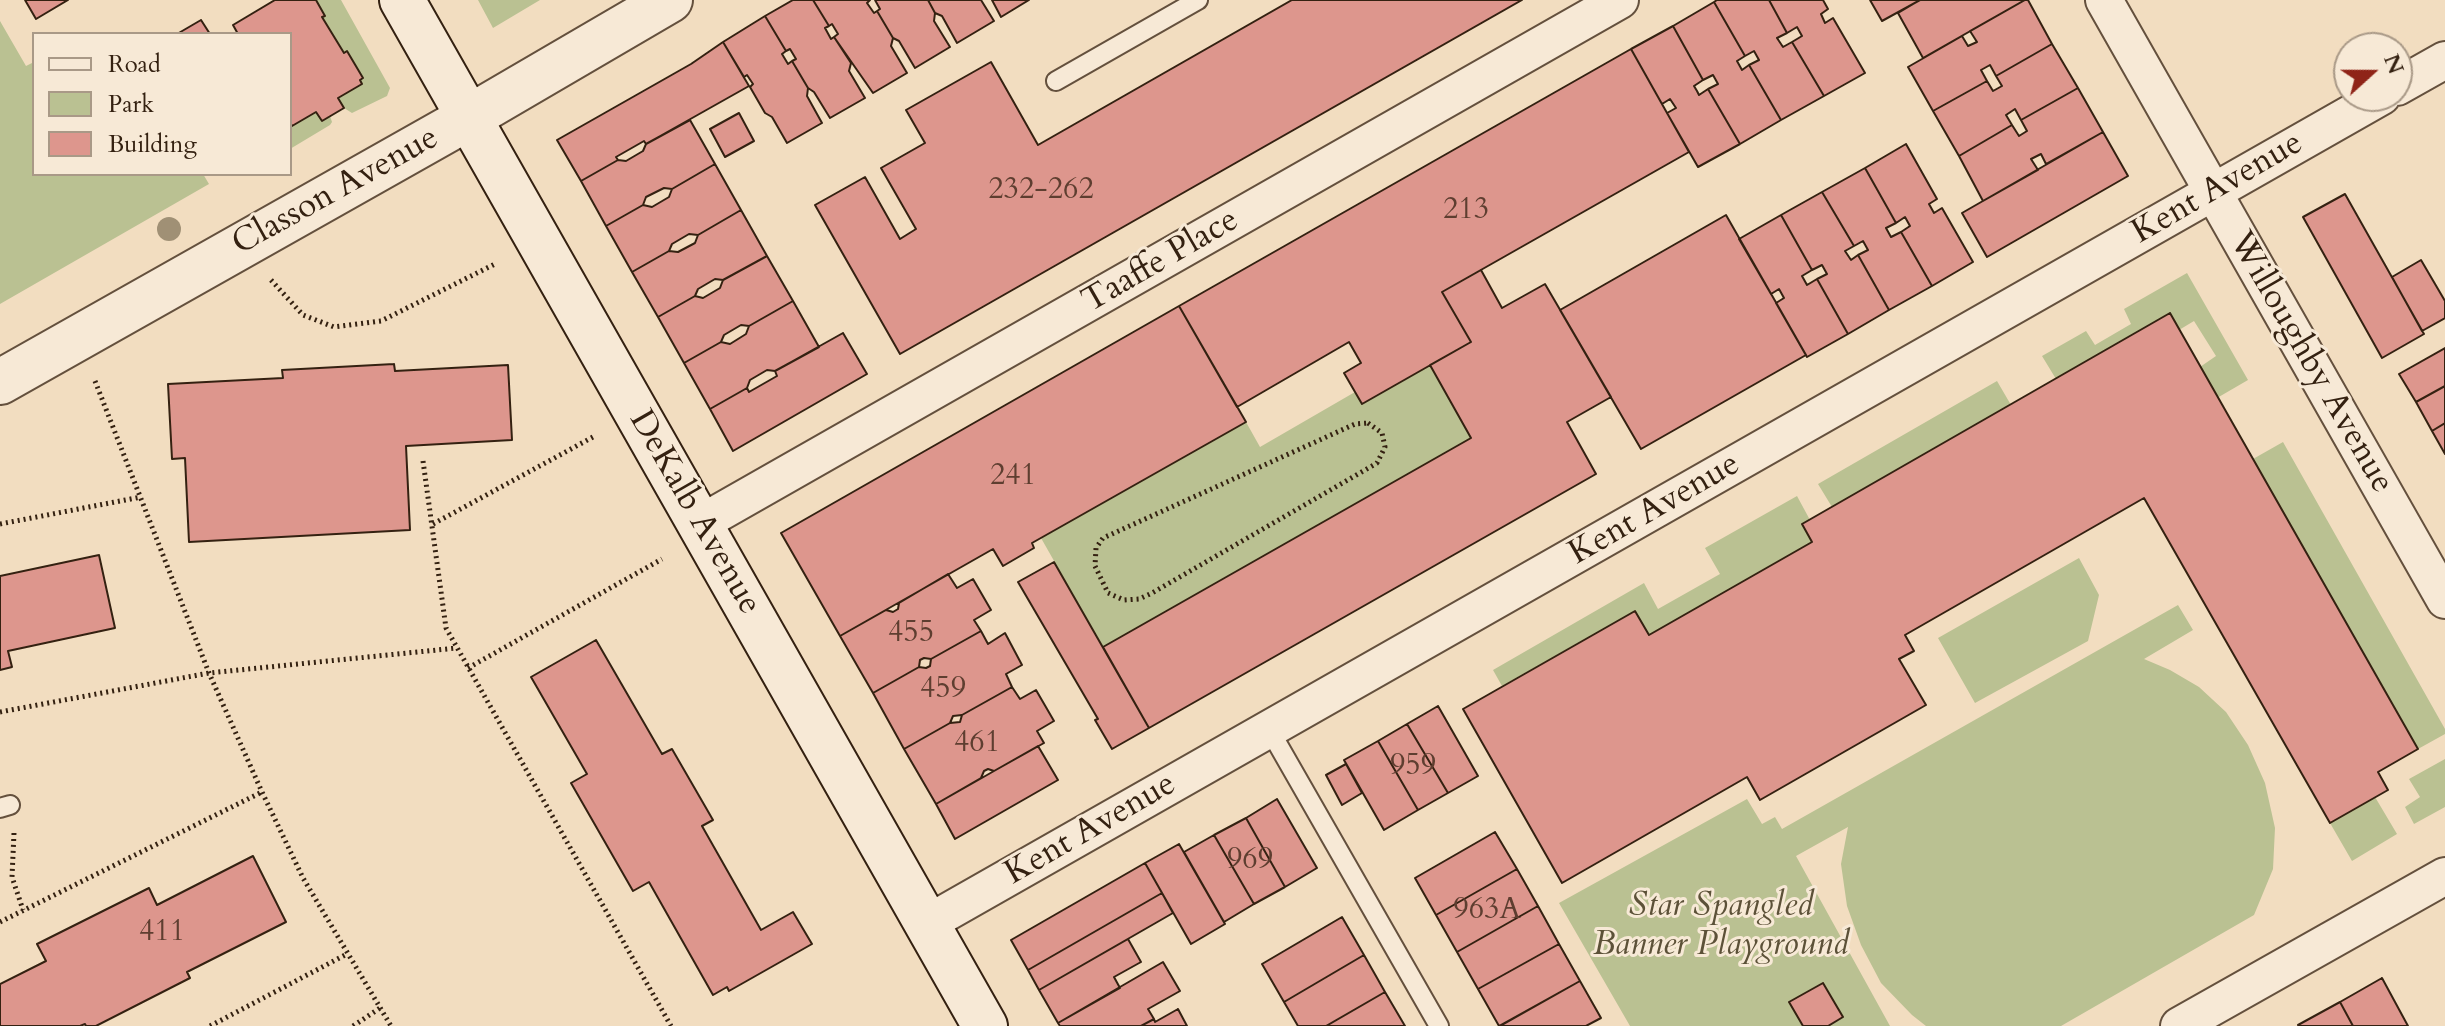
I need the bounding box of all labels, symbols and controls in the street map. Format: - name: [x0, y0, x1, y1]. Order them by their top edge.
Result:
- legend: [32, 32, 292, 176]
- north arrow: [2333, 32, 2413, 112]
- text: Road: [108, 48, 161, 81]
- text: N: [2376, 50, 2411, 78]
- text: Park: [108, 88, 154, 121]
- street label: Classon Avenue: [226, 119, 446, 265]
- street label: Kent Avenue: [2125, 124, 2311, 254]
- text: Building: [108, 128, 197, 161]
- house number: 232-262: [988, 173, 1094, 209]
- house number: 213: [1443, 193, 1489, 229]
- street label: Taaffe Place: [1076, 201, 1246, 323]
- street label: Willoughby Avenue: [2219, 225, 2401, 501]
- street label: DeKalb Avenue: [619, 403, 769, 623]
- street label: Kent Avenue: [1562, 445, 1748, 575]
- house number: 241: [990, 459, 1036, 495]
- house number: 455: [888, 616, 934, 652]
- house number: 459: [920, 672, 966, 708]
- house number: 461: [954, 726, 1000, 762]
- house number: 959: [1390, 749, 1436, 785]
- street label: Kent Avenue: [998, 765, 1184, 895]
- house number: 969: [1227, 843, 1273, 879]
- park label: Star Spangled Banner Playground: [1593, 887, 1849, 966]
- house number: 963A: [1453, 893, 1521, 929]
- house number: 411: [139, 915, 185, 951]

